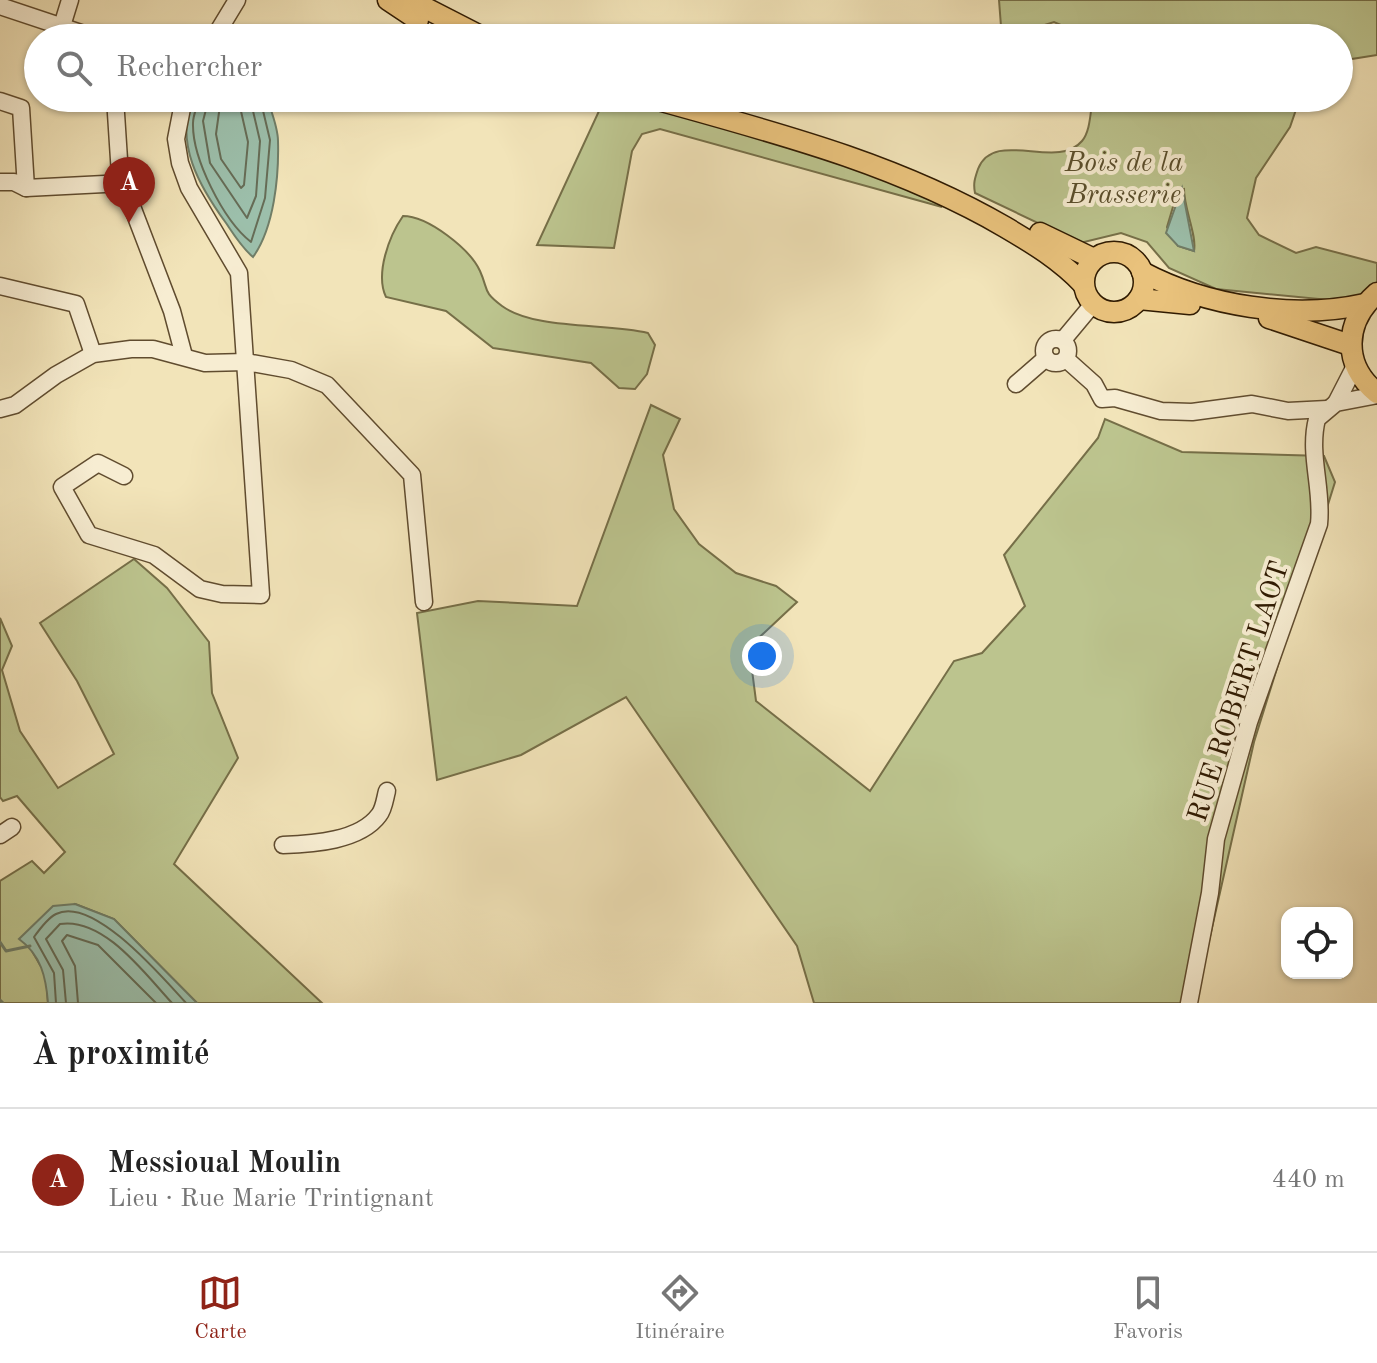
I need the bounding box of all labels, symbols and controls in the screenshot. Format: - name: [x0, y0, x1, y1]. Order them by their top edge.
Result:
- search box: [24, 24, 1353, 112]
- icon: search: [52, 46, 96, 90]
- text: Rechercher: [116, 53, 262, 83]
- park label: Bois de la Brasserie: [1064, 150, 1183, 210]
- pin: A: [103, 157, 155, 223]
- street label: RUE ROBERT LAOT: [1184, 558, 1295, 826]
- your location: [742, 636, 782, 676]
- map controls: [1281, 907, 1353, 979]
- button: locate: [1281, 907, 1353, 979]
- text: À proximité: [32, 1038, 210, 1072]
- text: Messioual Moulin: [108, 1149, 341, 1179]
- text: A: [48, 1167, 68, 1193]
- text: 440 m: [1272, 1167, 1345, 1193]
- text: Lieu · Rue Marie Trintignant: [108, 1186, 434, 1212]
- tab: Carte: [194, 1271, 247, 1346]
- tab: Itinéraire: [635, 1271, 725, 1346]
- tab: Favoris: [1113, 1271, 1183, 1346]

